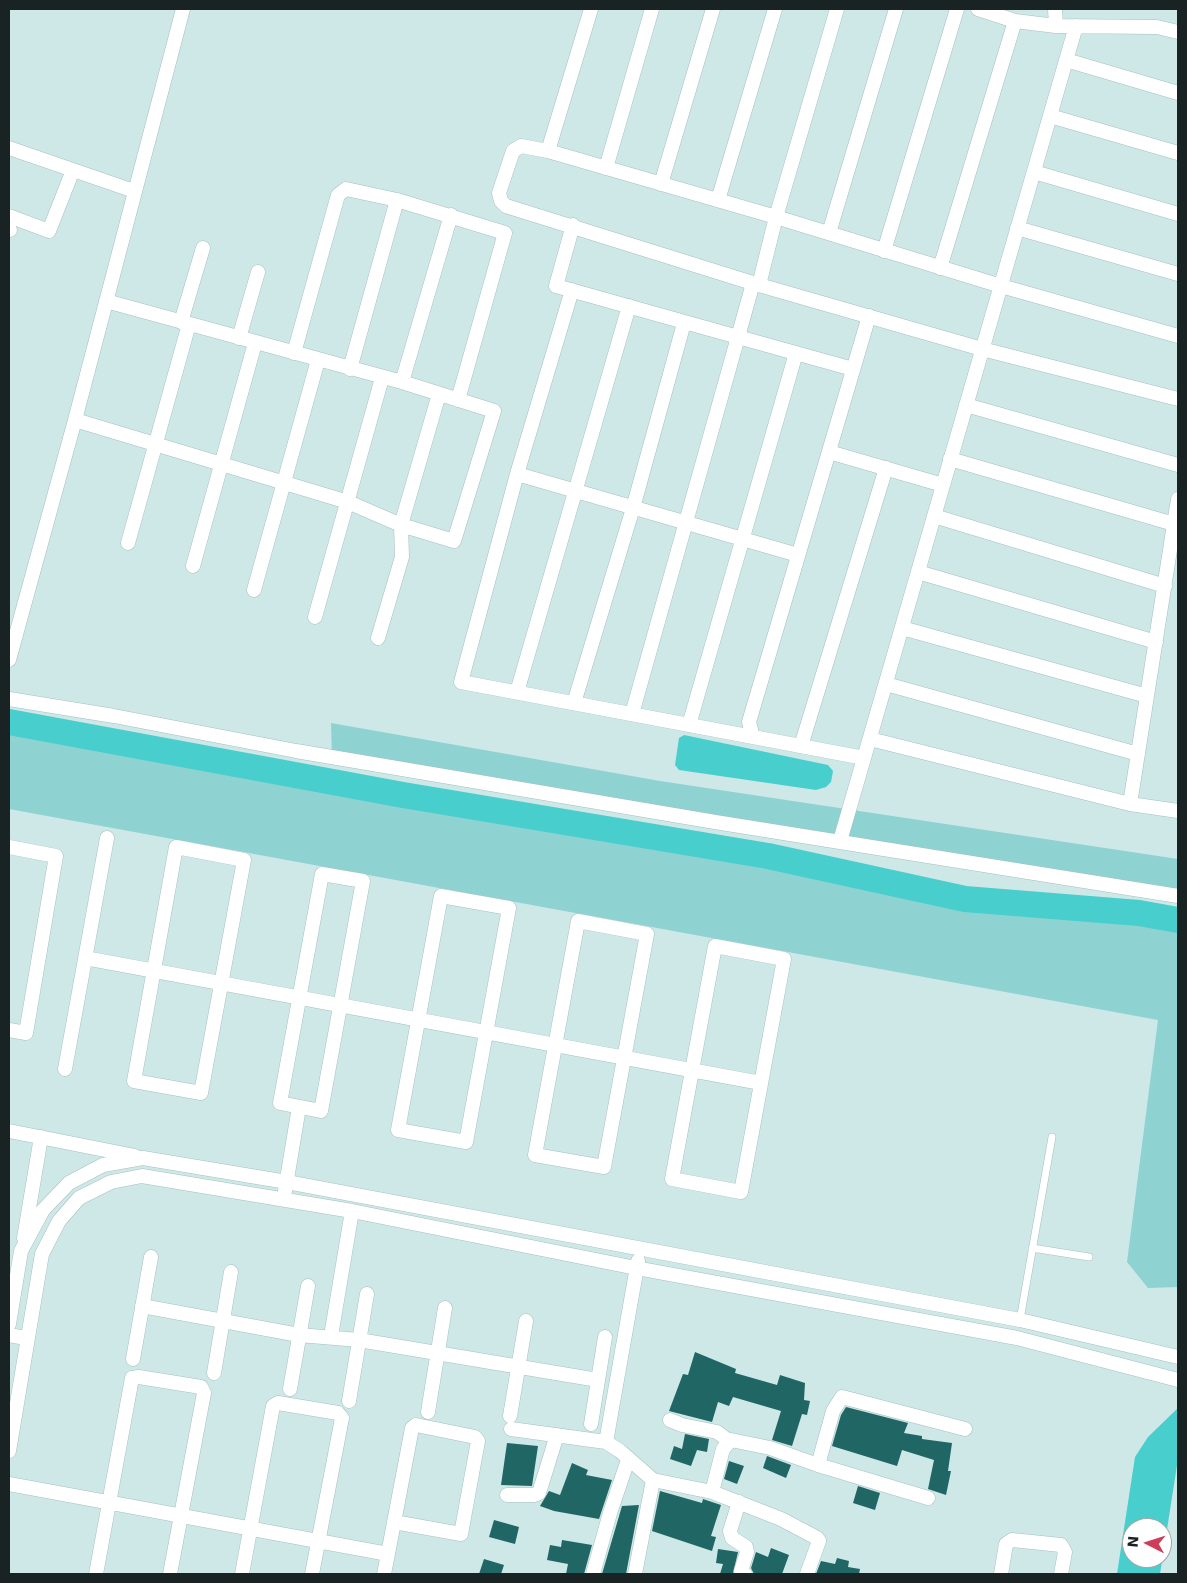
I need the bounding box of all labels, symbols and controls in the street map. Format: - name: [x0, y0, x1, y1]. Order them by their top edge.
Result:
- north arrow: [1122, 1518, 1172, 1568]
- text: N: [1125, 1535, 1142, 1548]

